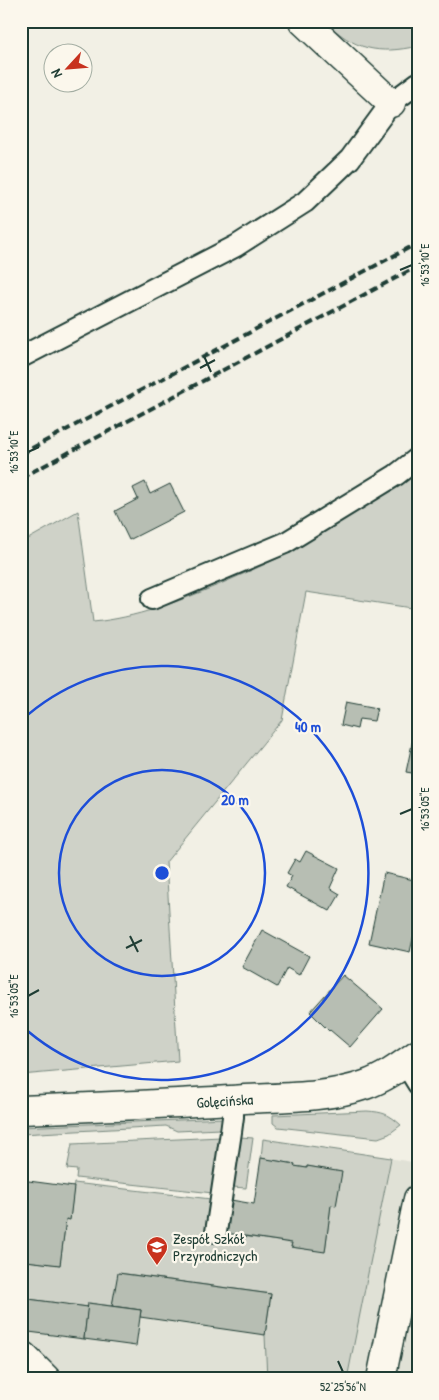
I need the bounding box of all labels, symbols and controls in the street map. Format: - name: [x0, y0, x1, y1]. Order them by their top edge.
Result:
- north arrow: [42, 42, 92, 92]
- text: N: [45, 66, 66, 81]
- text: 16°53'10"E: [416, 243, 433, 287]
- text: 16°53'10"E: [5, 430, 22, 474]
- text: 40 m: [295, 716, 321, 737]
- text: 16°53'05"E: [416, 786, 433, 831]
- text: 20 m: [221, 789, 249, 810]
- centre of rings: [153, 864, 171, 882]
- text: 16°53'05"E: [5, 973, 22, 1018]
- street label: Golęcińska: [196, 1088, 254, 1112]
- place label: Zespół Szkół Przyrodniczych: [173, 1228, 257, 1266]
- school or university icon: Zespół Szkół Przyrodniczych: [145, 1235, 169, 1266]
- text: 52°25'56"N: [320, 1378, 366, 1395]

